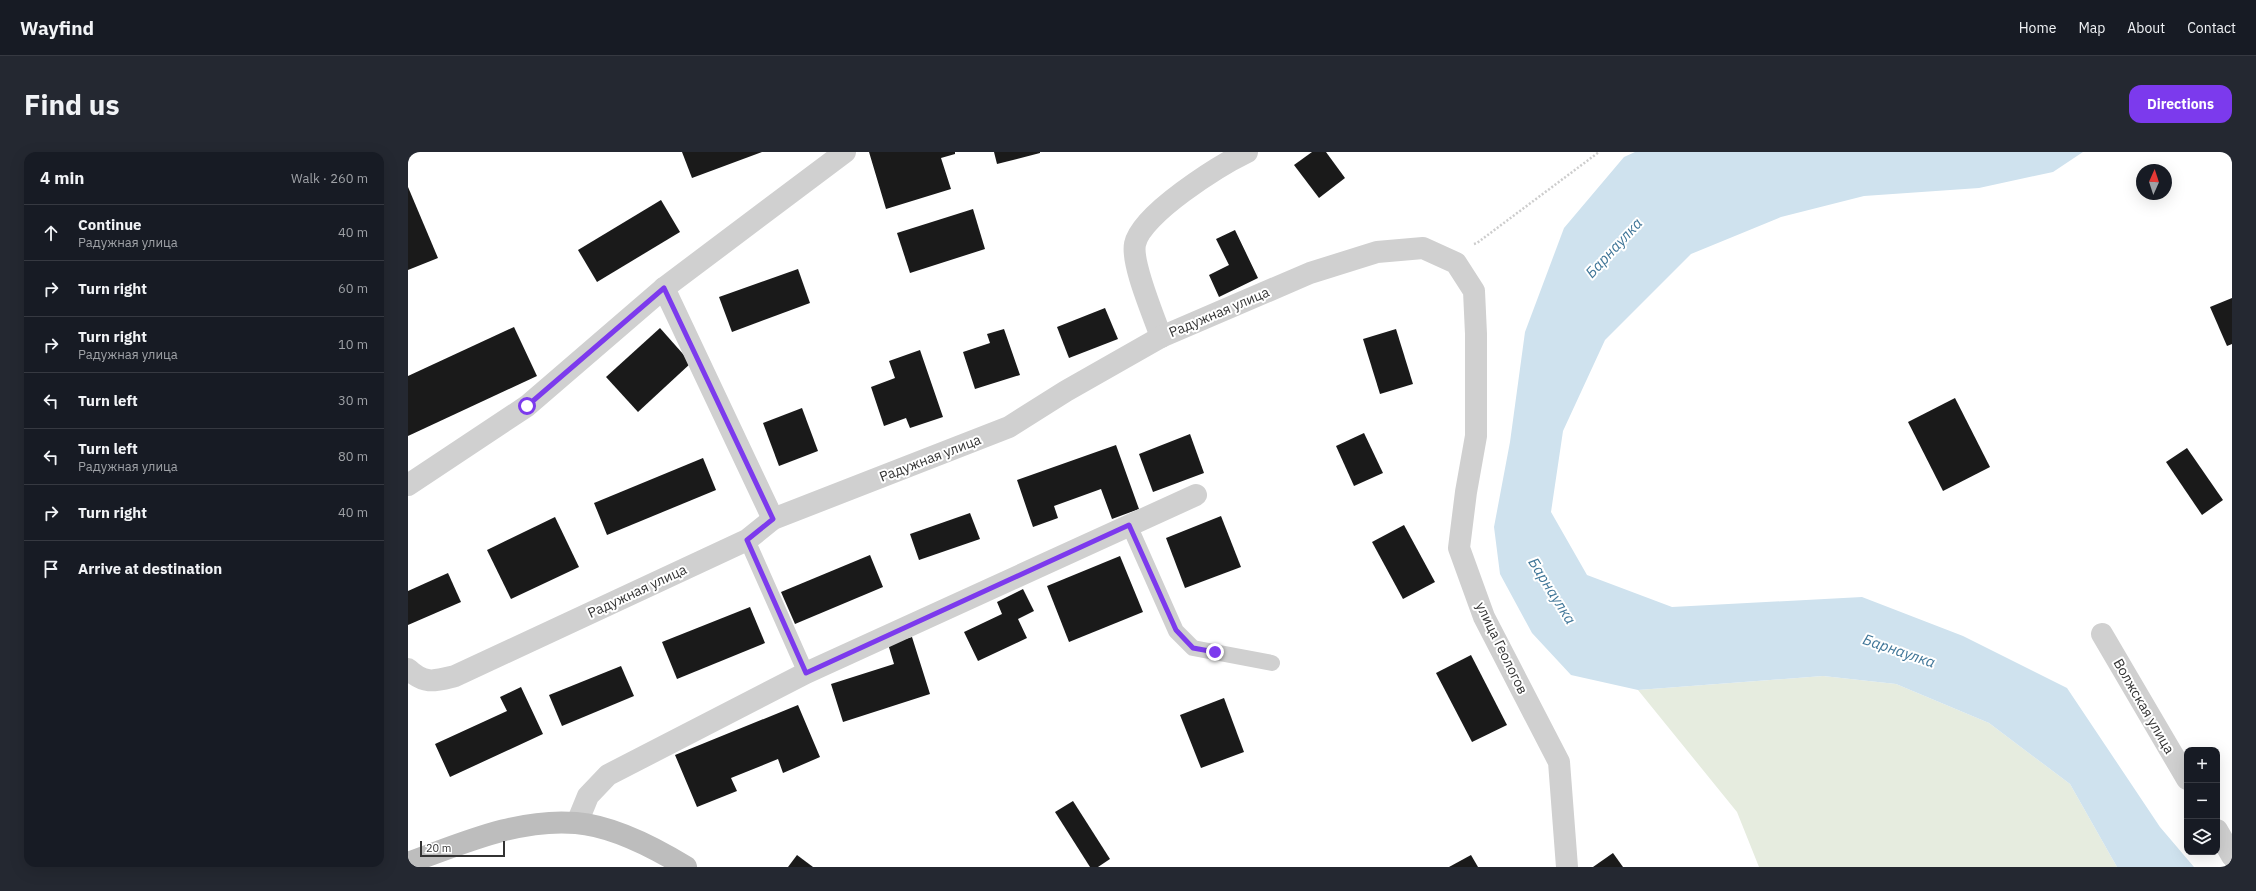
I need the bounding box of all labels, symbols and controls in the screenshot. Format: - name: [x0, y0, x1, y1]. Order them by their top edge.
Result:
- text: Wayfind: [20, 16, 94, 40]
- text: Home: [2019, 19, 2056, 37]
- text: Map: [2078, 19, 2105, 37]
- text: About: [2127, 19, 2165, 37]
- text: Contact: [2187, 19, 2236, 37]
- button: Directions: [2129, 85, 2232, 123]
- text: Find us: [24, 86, 120, 123]
- north arrow: [2136, 164, 2172, 200]
- text: 4 min: [40, 167, 84, 189]
- text: Walk · 260 m: [291, 170, 368, 187]
- water label: Барнаулка: [1581, 214, 1646, 282]
- text: Continue: [78, 215, 142, 234]
- icon: ahead: [40, 222, 62, 244]
- text: 40 m: [338, 224, 368, 241]
- text: Радужная улица: [78, 234, 178, 251]
- icon: right: [40, 278, 62, 300]
- text: Turn right: [78, 279, 147, 298]
- text: 60 m: [338, 280, 368, 297]
- street label: Радужная улица: [1166, 283, 1272, 341]
- text: Turn right: [78, 327, 147, 346]
- icon: right: [40, 334, 62, 356]
- text: 10 m: [338, 336, 368, 353]
- text: Радужная улица: [78, 346, 178, 363]
- icon: left: [40, 390, 62, 412]
- text: Turn left: [78, 391, 138, 410]
- text: 30 m: [338, 392, 368, 409]
- route start: [518, 397, 536, 415]
- street label: Радужная улица: [877, 430, 984, 486]
- text: Turn left: [78, 439, 138, 458]
- icon: left: [40, 446, 62, 468]
- text: 80 m: [338, 448, 368, 465]
- text: Радужная улица: [78, 458, 178, 475]
- icon: right: [40, 502, 62, 524]
- text: Turn right: [78, 503, 147, 522]
- text: 40 m: [338, 504, 368, 521]
- water label: Барнаулка: [1524, 554, 1581, 628]
- icon: arrive: [40, 558, 62, 580]
- text: Arrive at destination: [78, 559, 222, 578]
- street label: Радужная улица: [584, 560, 690, 622]
- street label: улица Геологов: [1472, 599, 1532, 697]
- water label: Барнаулка: [1861, 629, 1938, 672]
- route end: [1206, 643, 1224, 661]
- street label: Волжская улица: [2109, 655, 2179, 757]
- map controls: [2184, 747, 2220, 855]
- button: +: [2184, 747, 2220, 783]
- button: −: [2184, 783, 2220, 819]
- button: layers: [2184, 819, 2220, 855]
- scale bar: [420, 839, 505, 858]
- text: 20 m: [426, 841, 451, 855]

